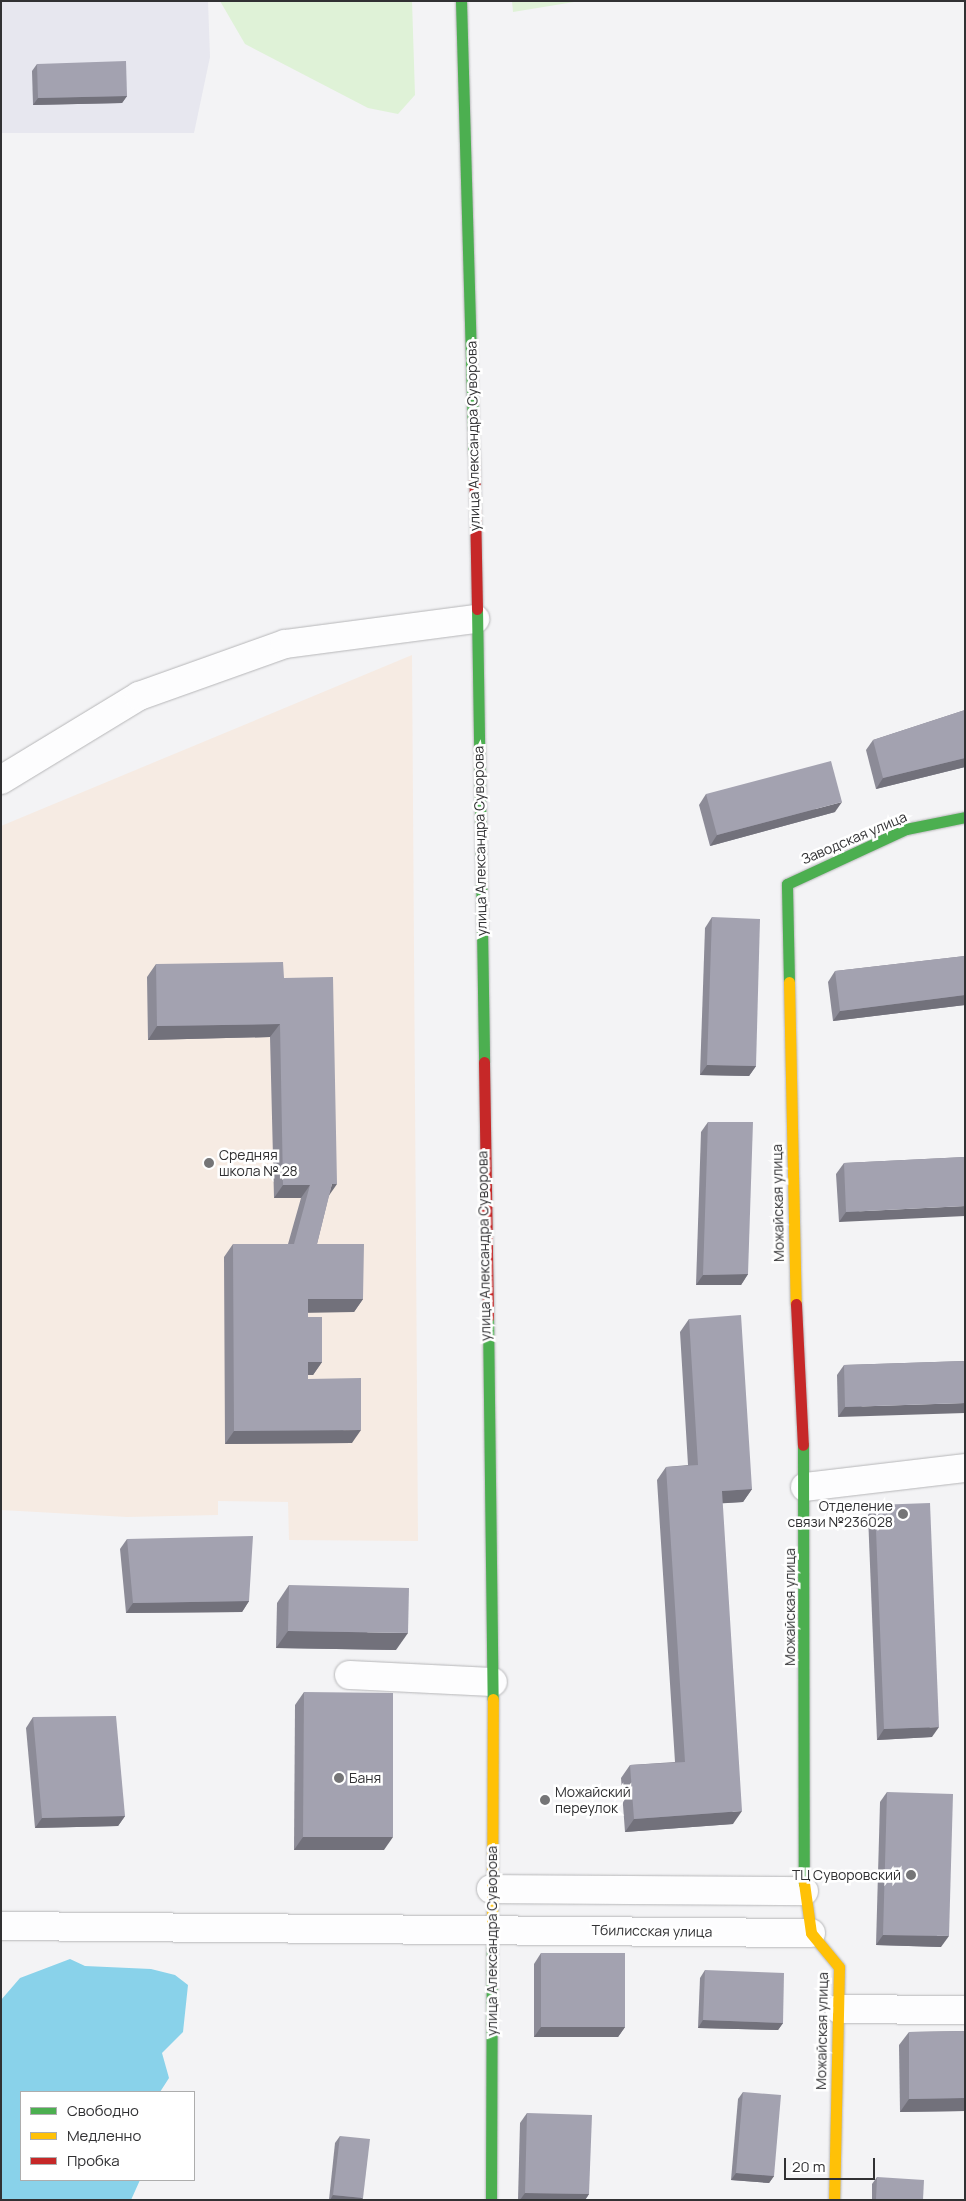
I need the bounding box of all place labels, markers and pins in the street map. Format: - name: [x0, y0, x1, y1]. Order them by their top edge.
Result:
- place label: Средняя школа № 28: [219, 1147, 298, 1180]
- marker: Средняя школа № 28: [203, 1157, 215, 1169]
- place label: Отделение связи №236028: [788, 1498, 893, 1530]
- marker: Отделение связи №236028: [897, 1508, 909, 1520]
- place label: Баня: [349, 1770, 381, 1786]
- marker: Баня: [333, 1772, 345, 1784]
- place label: Можайский переулок: [555, 1784, 631, 1816]
- marker: Можайский переулок: [539, 1794, 551, 1806]
- place label: ТЦ Суворовский: [792, 1867, 901, 1883]
- marker: ТЦ Суворовский: [905, 1869, 917, 1881]

